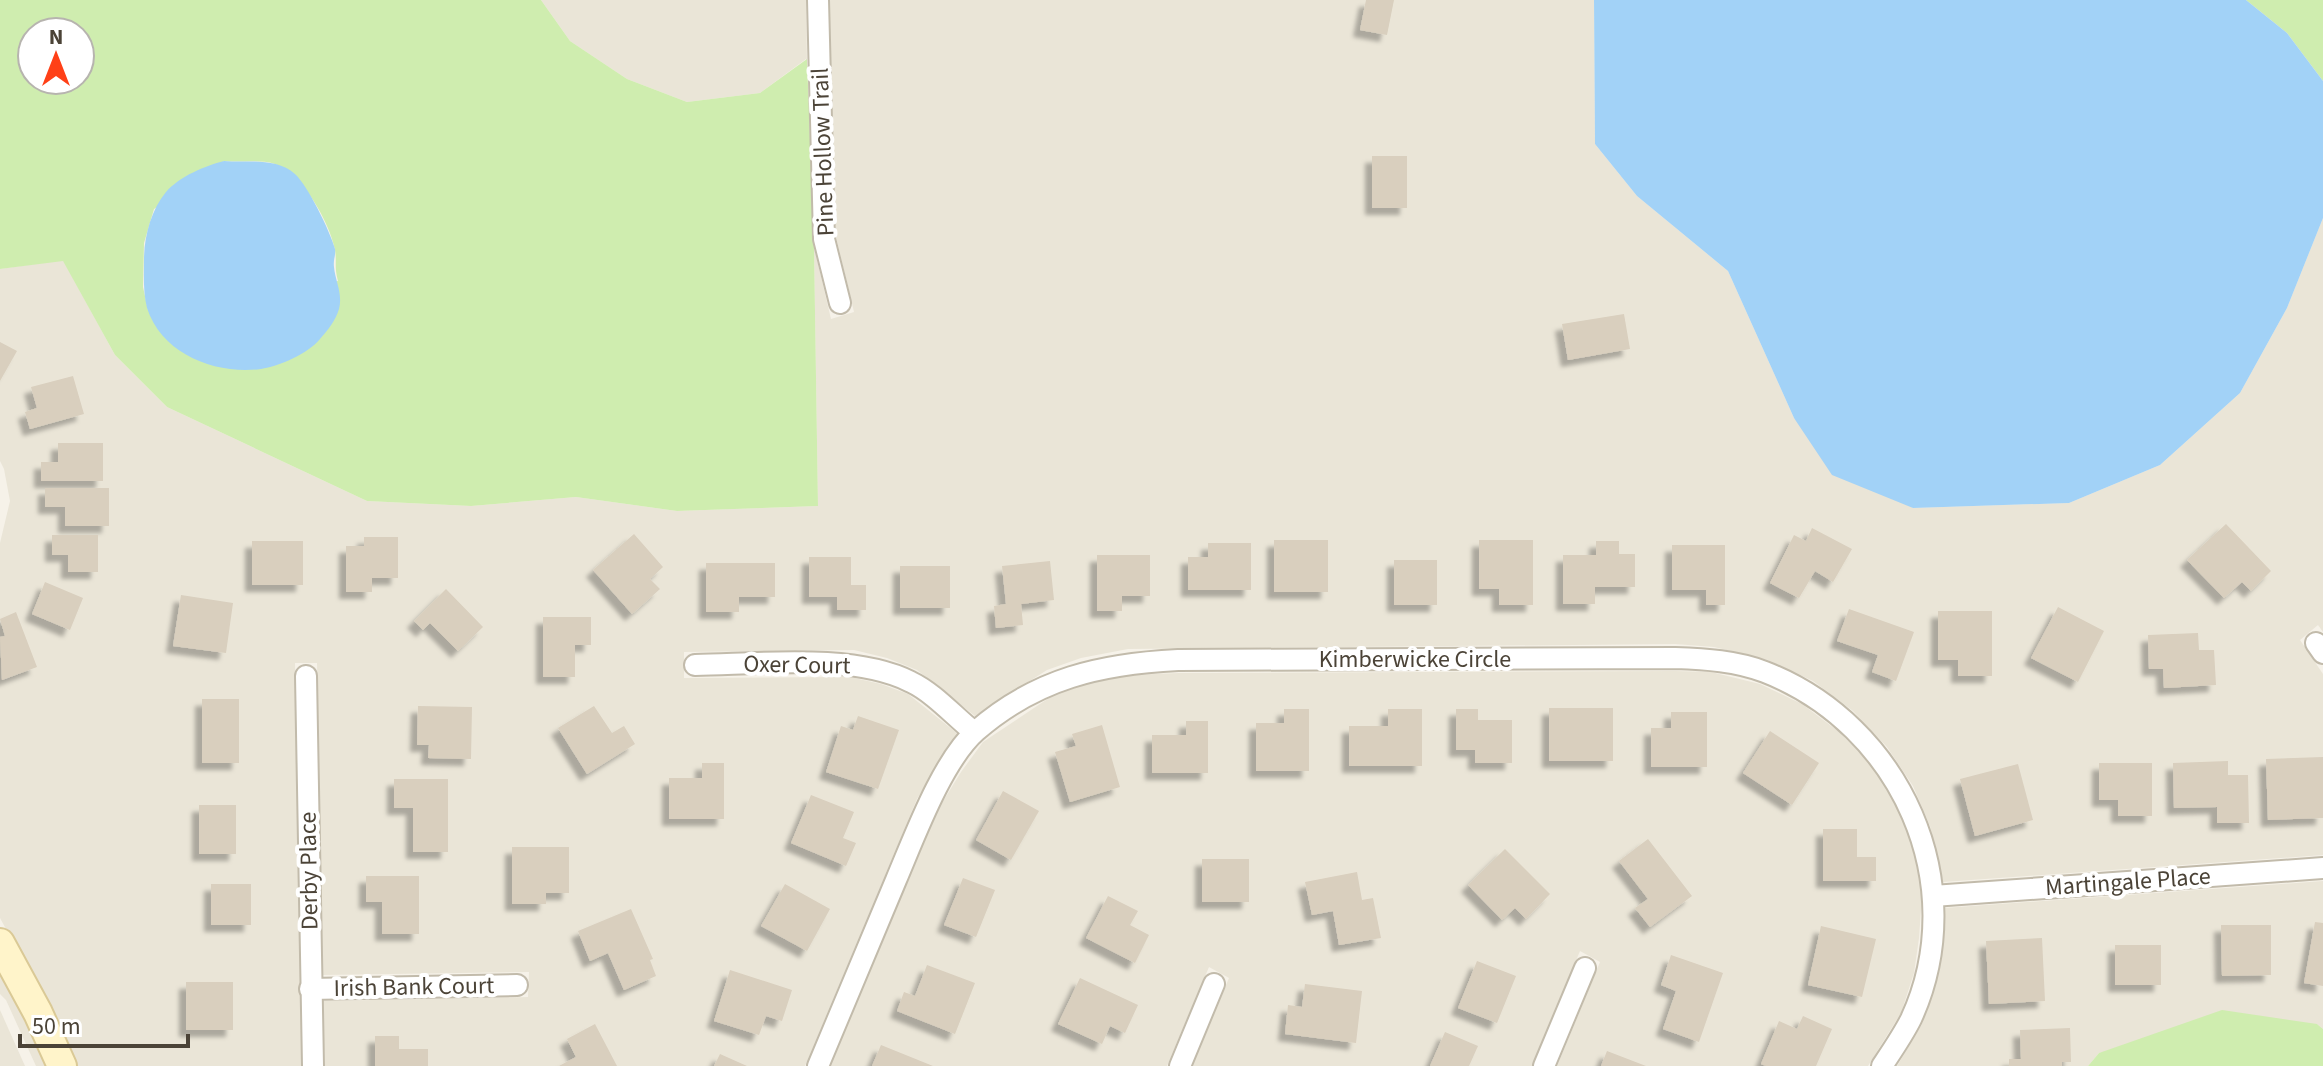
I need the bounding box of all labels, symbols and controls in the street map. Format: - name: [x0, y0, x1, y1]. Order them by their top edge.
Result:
- north arrow: [16, 16, 96, 96]
- text: N: [49, 21, 63, 53]
- street label: Pine Hollow Trail: [803, 67, 843, 237]
- street label: Kimberwicke Circle: [1319, 642, 1511, 677]
- street label: Oxer Court: [743, 647, 851, 683]
- street label: Derby Place: [290, 812, 328, 930]
- street label: Martingale Place: [2044, 859, 2212, 905]
- street label: Irish Bank Court: [333, 968, 495, 1006]
- scale bar: [20, 998, 188, 1048]
- text: 50 m: [32, 1009, 81, 1044]

